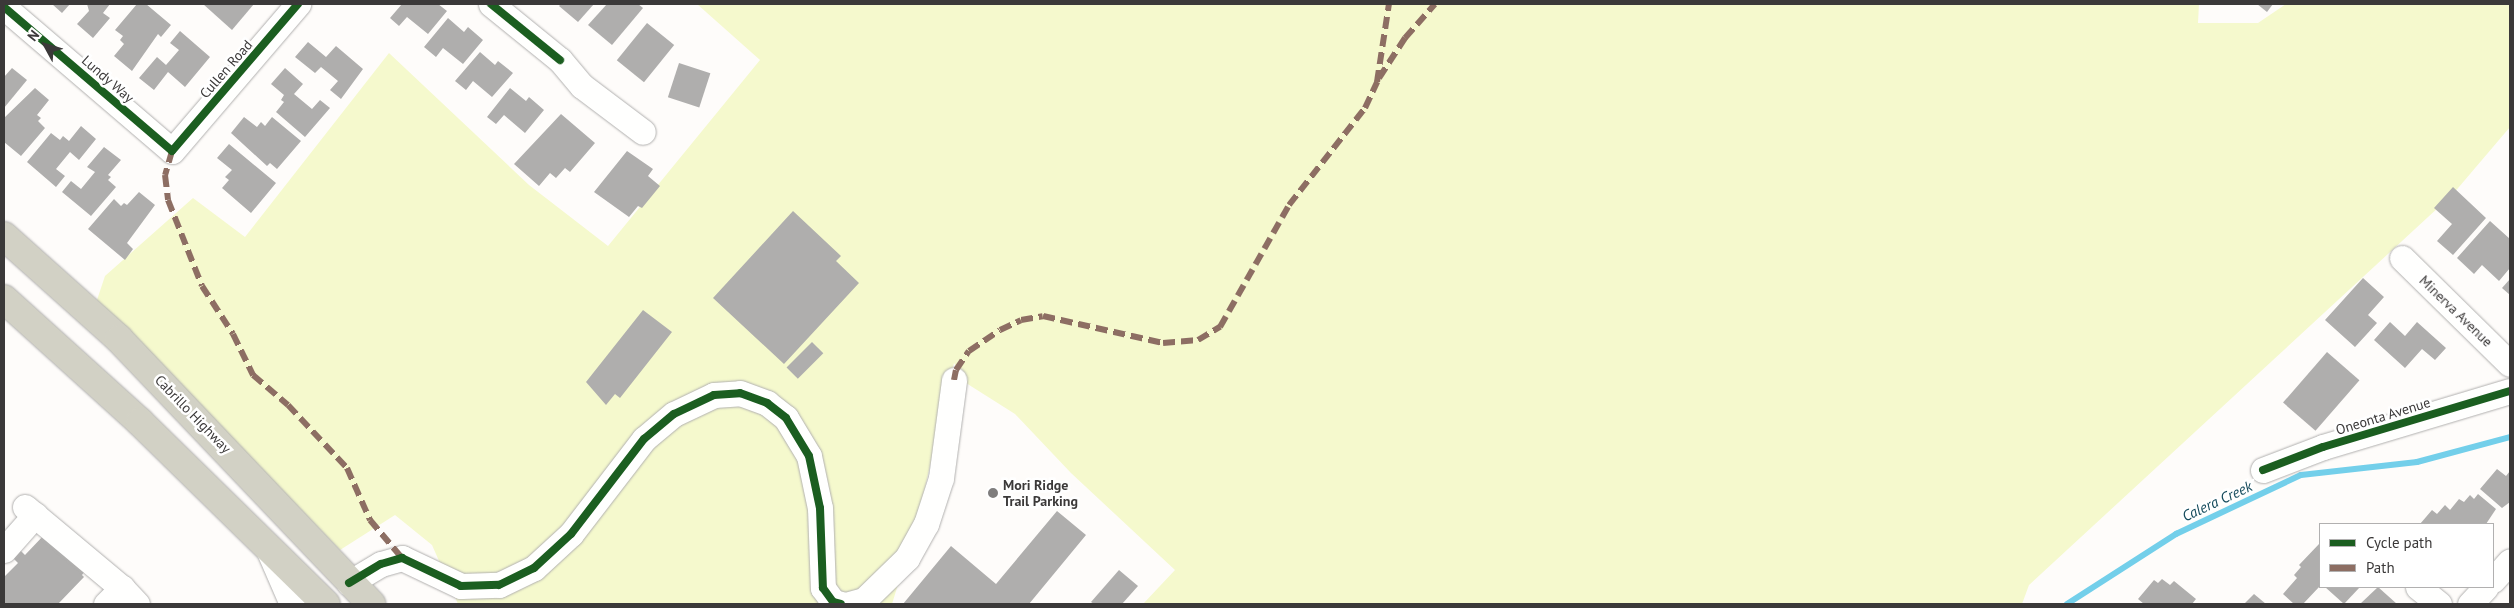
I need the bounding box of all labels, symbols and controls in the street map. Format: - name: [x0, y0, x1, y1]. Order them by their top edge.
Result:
- north arrow: [20, 20, 70, 70]
- text: N: [23, 26, 43, 45]
- street label: Cullen Road: [196, 36, 256, 102]
- street label: Lundy Way: [78, 52, 138, 106]
- street label: Minerva Avenue: [2416, 272, 2496, 350]
- street label: Cabrillo Highway: [151, 371, 235, 457]
- street label: Oneonta Avenue: [2333, 394, 2433, 438]
- place label: Mori Ridge Trail Parking: [1003, 477, 1078, 510]
- water label: Calera Creek: [2179, 477, 2255, 525]
- marker: Mori Ridge Trail Parking: [987, 487, 999, 499]
- legend: [2319, 523, 2494, 588]
- text: Cycle path: [2366, 533, 2432, 552]
- text: Path: [2366, 558, 2395, 577]

